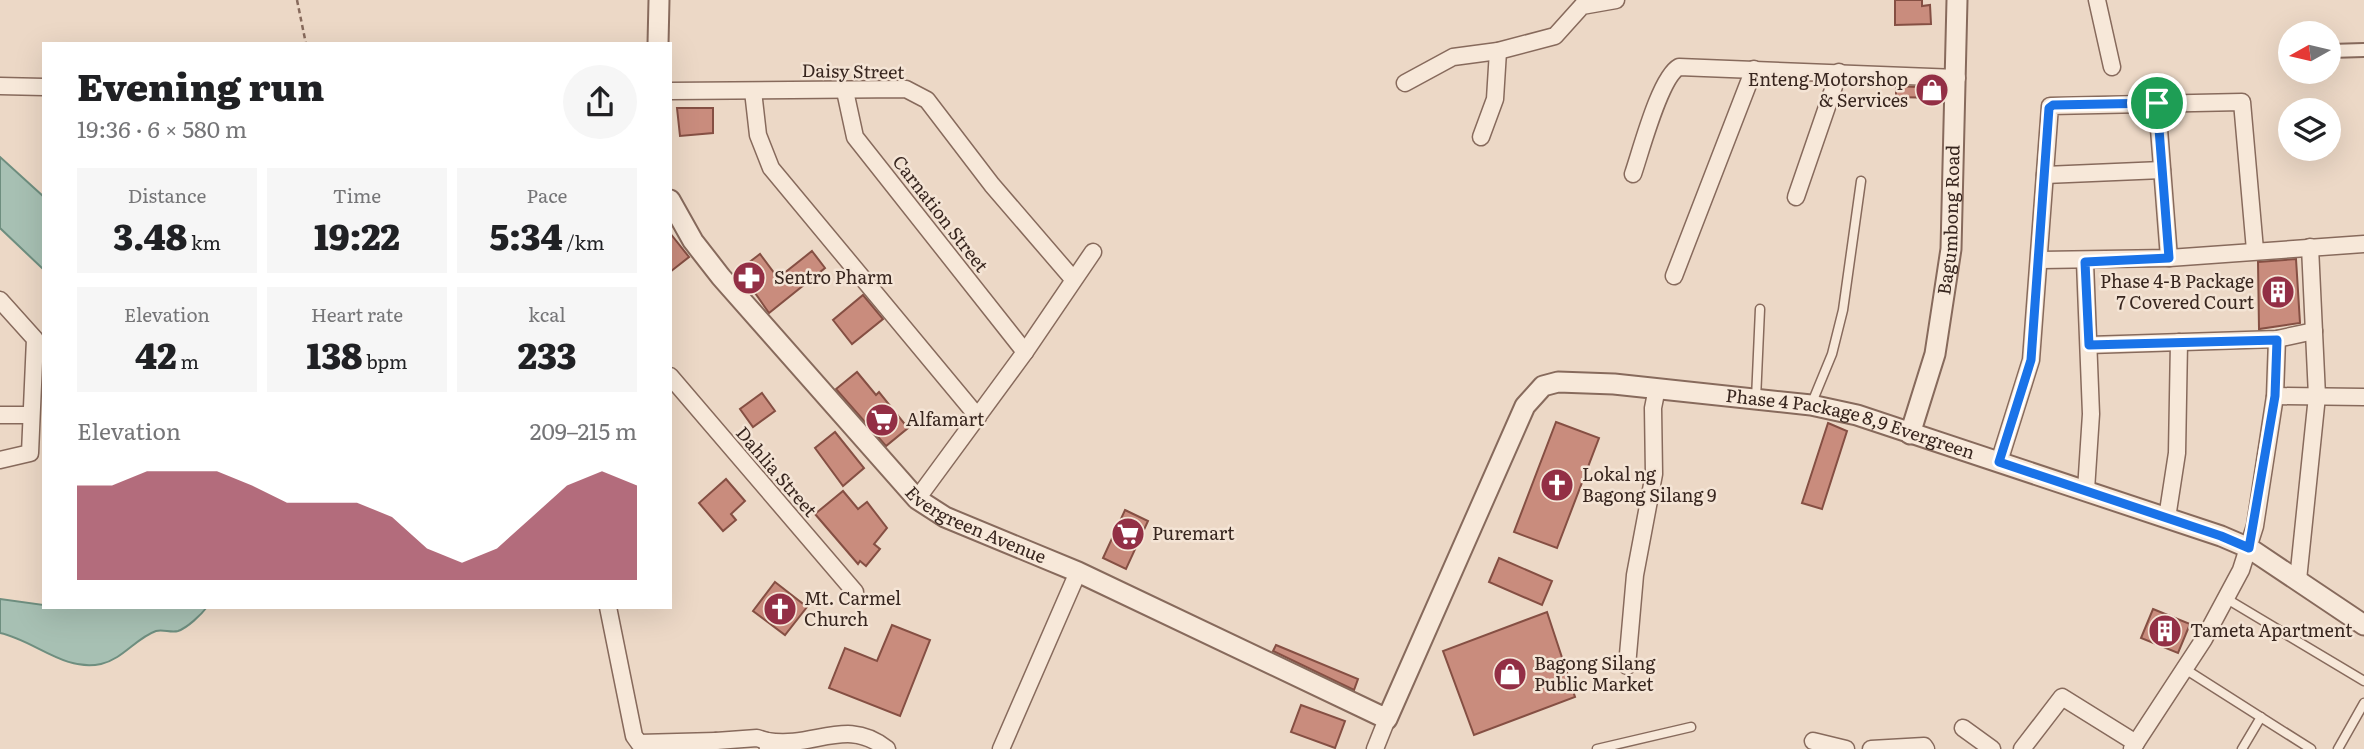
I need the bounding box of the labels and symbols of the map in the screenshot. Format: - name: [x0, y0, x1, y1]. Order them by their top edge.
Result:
- north arrow: [2278, 21, 2342, 84]
- street label: Daisy Street: [801, 56, 905, 85]
- place label: Enteng Motorshop & Services: [1748, 65, 1908, 113]
- shop icon: Enteng Motorshop & Services: [1913, 71, 1951, 109]
- pin: [2127, 73, 2187, 133]
- street label: Bagumbong Road: [1929, 144, 1966, 297]
- street label: Carnation Street: [887, 149, 996, 278]
- pharmacy icon: Sentro Pharm: [730, 259, 768, 297]
- place label: Sentro Pharm: [774, 263, 893, 290]
- place label: Phase 4-B Package 7 Covered Court: [2100, 267, 2255, 315]
- building icon: Phase 4-B Package 7 Covered Court: [2259, 273, 2297, 311]
- street label: Phase 4 Package 8,9 Evergreen: [1724, 381, 1979, 465]
- supermarket icon: Alfamart: [863, 401, 901, 439]
- place label: Alfamart: [906, 405, 985, 432]
- street label: Dahlia Street: [730, 420, 825, 523]
- place label: Lokal ng Bagong Silang 9: [1582, 460, 1716, 508]
- church icon: Lokal ng Bagong Silang 9: [1538, 466, 1576, 504]
- street label: Evergreen Avenue: [899, 479, 1051, 569]
- supermarket icon: Puremart: [1109, 515, 1147, 553]
- place label: Puremart: [1152, 519, 1235, 546]
- place label: Mt. Carmel Church: [804, 584, 901, 632]
- church icon: Mt. Carmel Church: [761, 590, 799, 628]
- building icon: Tameta Apartment: [2146, 612, 2184, 650]
- place label: Tameta Apartment: [2190, 616, 2353, 643]
- place label: Bagong Silang Public Market: [1534, 649, 1656, 697]
- shop icon: Bagong Silang Public Market: [1491, 655, 1529, 693]

